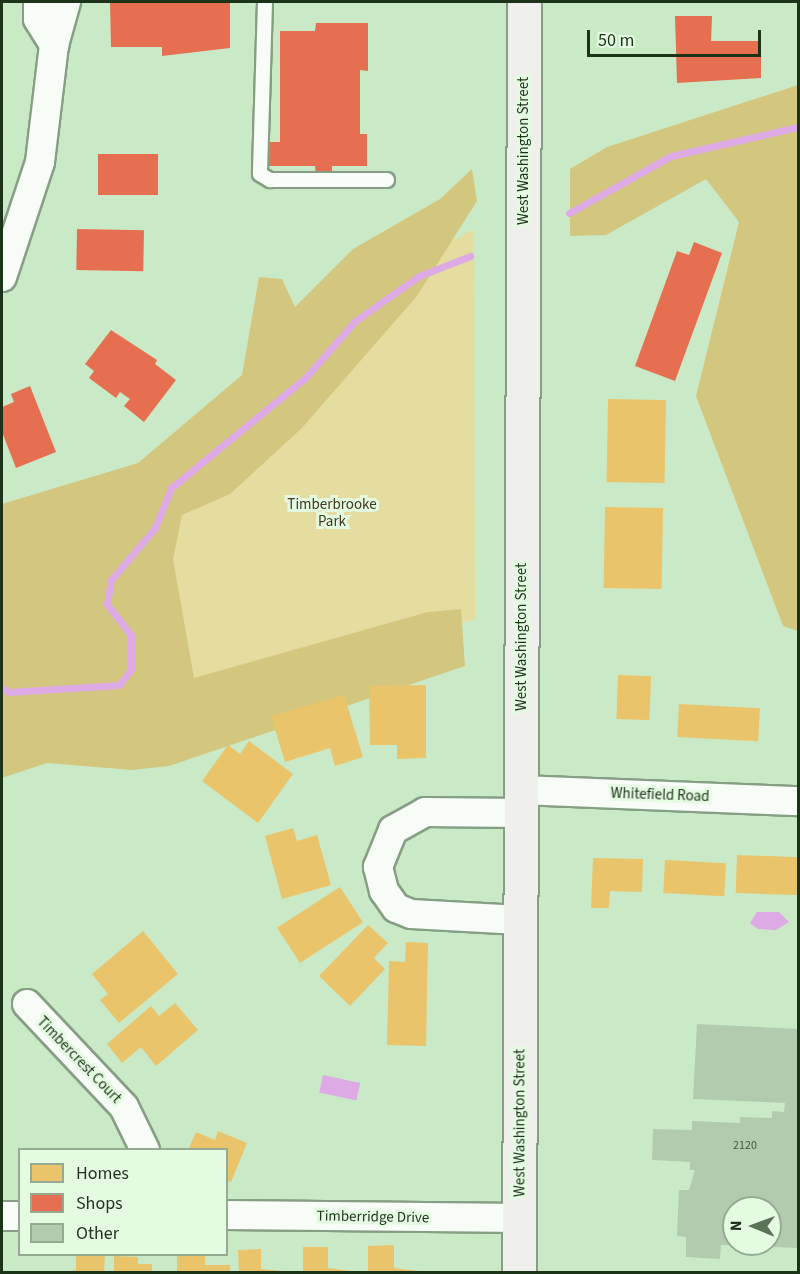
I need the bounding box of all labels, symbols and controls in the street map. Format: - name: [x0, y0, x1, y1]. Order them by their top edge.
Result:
- scale bar: [590, 18, 764, 56]
- text: 50 m: [598, 28, 634, 53]
- street label: West Washington Street: [515, 77, 533, 225]
- park label: Timberbrooke Park: [287, 495, 377, 530]
- street label: West Washington Street: [513, 563, 531, 711]
- street label: Whitefield Road: [610, 784, 710, 806]
- street label: Timbercrest Court: [33, 1013, 125, 1107]
- street label: West Washington Street: [511, 1049, 529, 1197]
- house number: 2120: [733, 1139, 757, 1153]
- legend: [18, 1148, 228, 1256]
- text: Homes: [76, 1161, 129, 1186]
- text: Shops: [76, 1191, 123, 1216]
- north arrow: [722, 1196, 782, 1256]
- street label: Timberridge Drive: [317, 1207, 429, 1227]
- text: N: [725, 1220, 747, 1231]
- text: Other: [76, 1221, 119, 1246]

